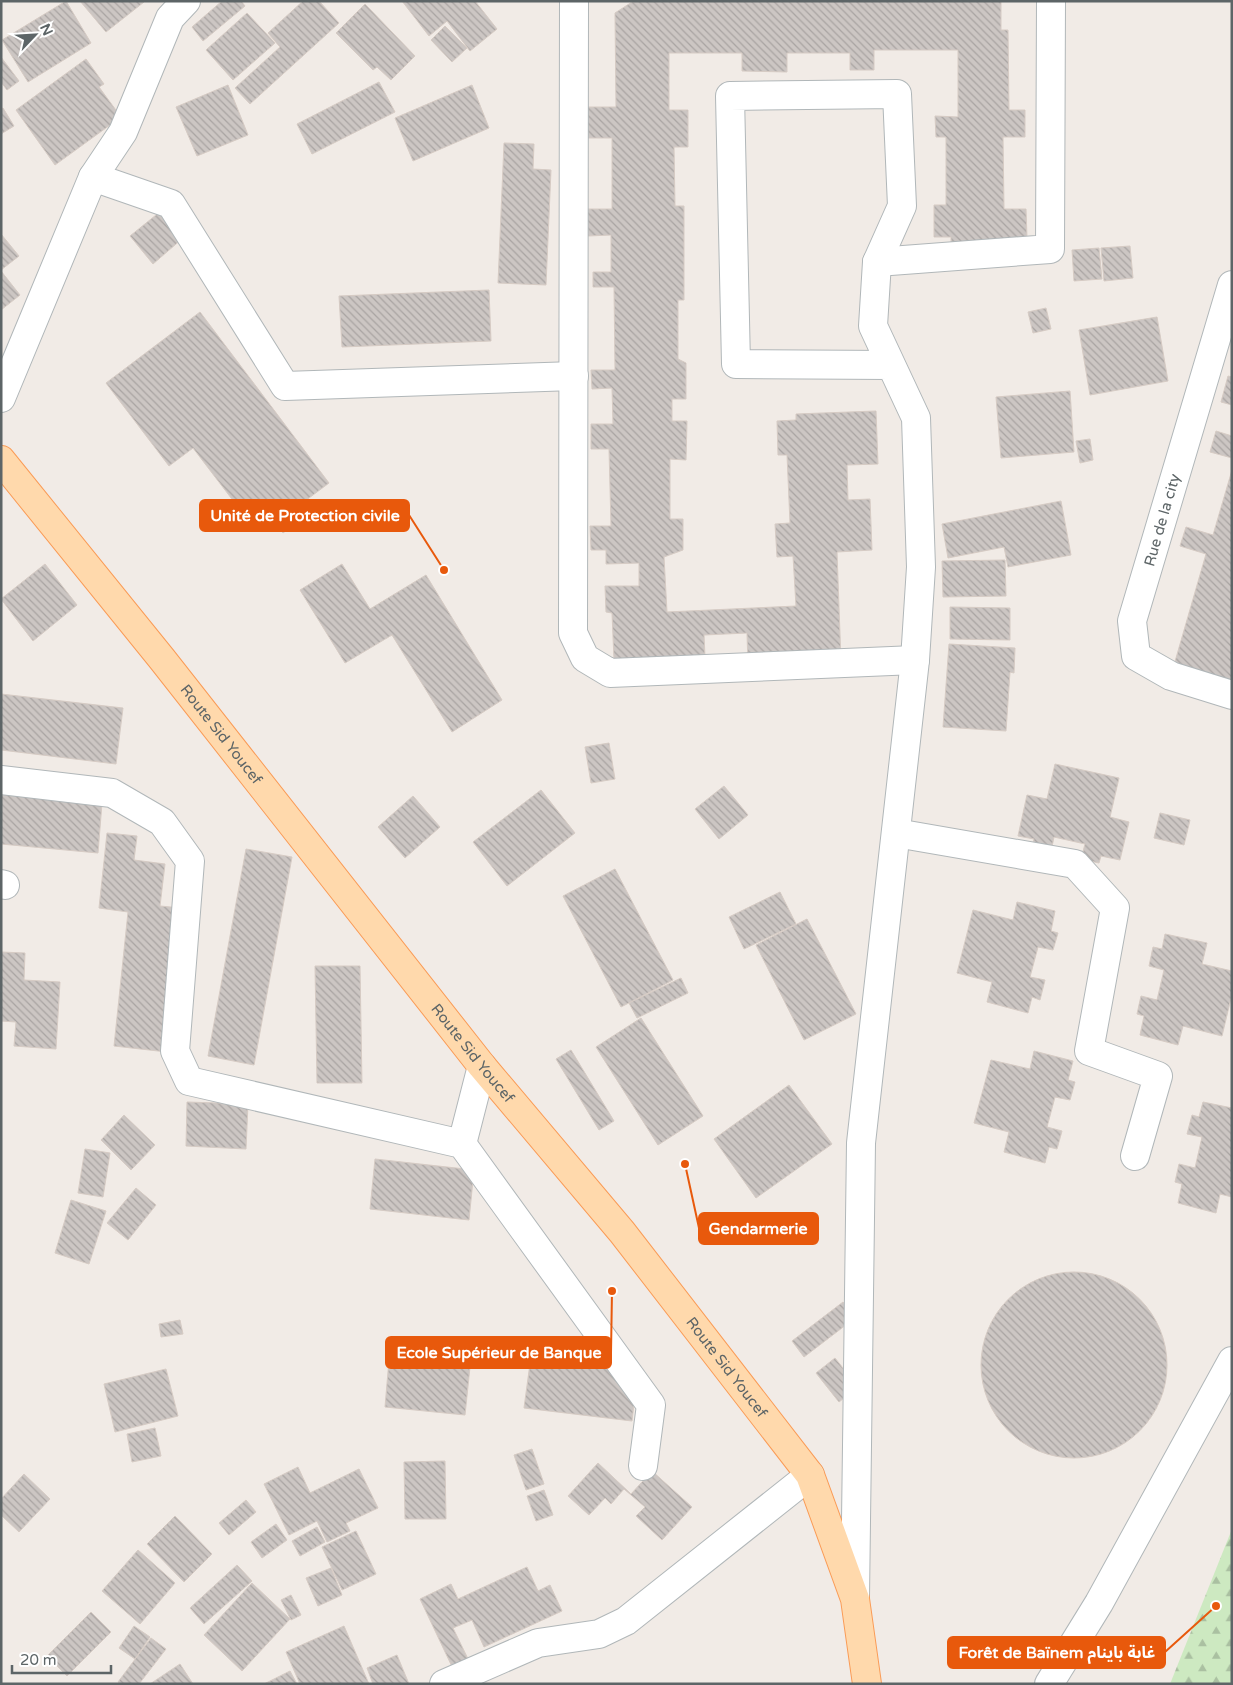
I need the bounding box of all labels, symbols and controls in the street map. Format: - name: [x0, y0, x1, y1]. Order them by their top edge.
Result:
- north arrow: [10, 10, 60, 60]
- text: N: [36, 21, 56, 38]
- street label: Rue de la city: [1140, 472, 1184, 568]
- callout: Unité de Protection civile: [200, 500, 409, 531]
- text: Unité de Protection civile: [210, 506, 400, 526]
- street label: Route Sid Youcef: [177, 681, 266, 788]
- street label: Route Sid Youcef: [427, 1000, 518, 1107]
- callout: Gendarmerie: [699, 1213, 818, 1244]
- text: Gendarmerie: [708, 1219, 808, 1239]
- street label: Route Sid Youcef: [682, 1314, 771, 1421]
- callout: Ecole Supérieur de Banque: [386, 1337, 611, 1368]
- text: Ecole Supérieur de Banque: [396, 1343, 602, 1363]
- callout: Forêt de Baïnem غابة باينام: [948, 1637, 1165, 1668]
- scale bar: [12, 1642, 111, 1674]
- text: Forêt de Baïnem غابة باينام: [958, 1643, 1156, 1664]
- text: 20 m: [20, 1651, 57, 1669]

